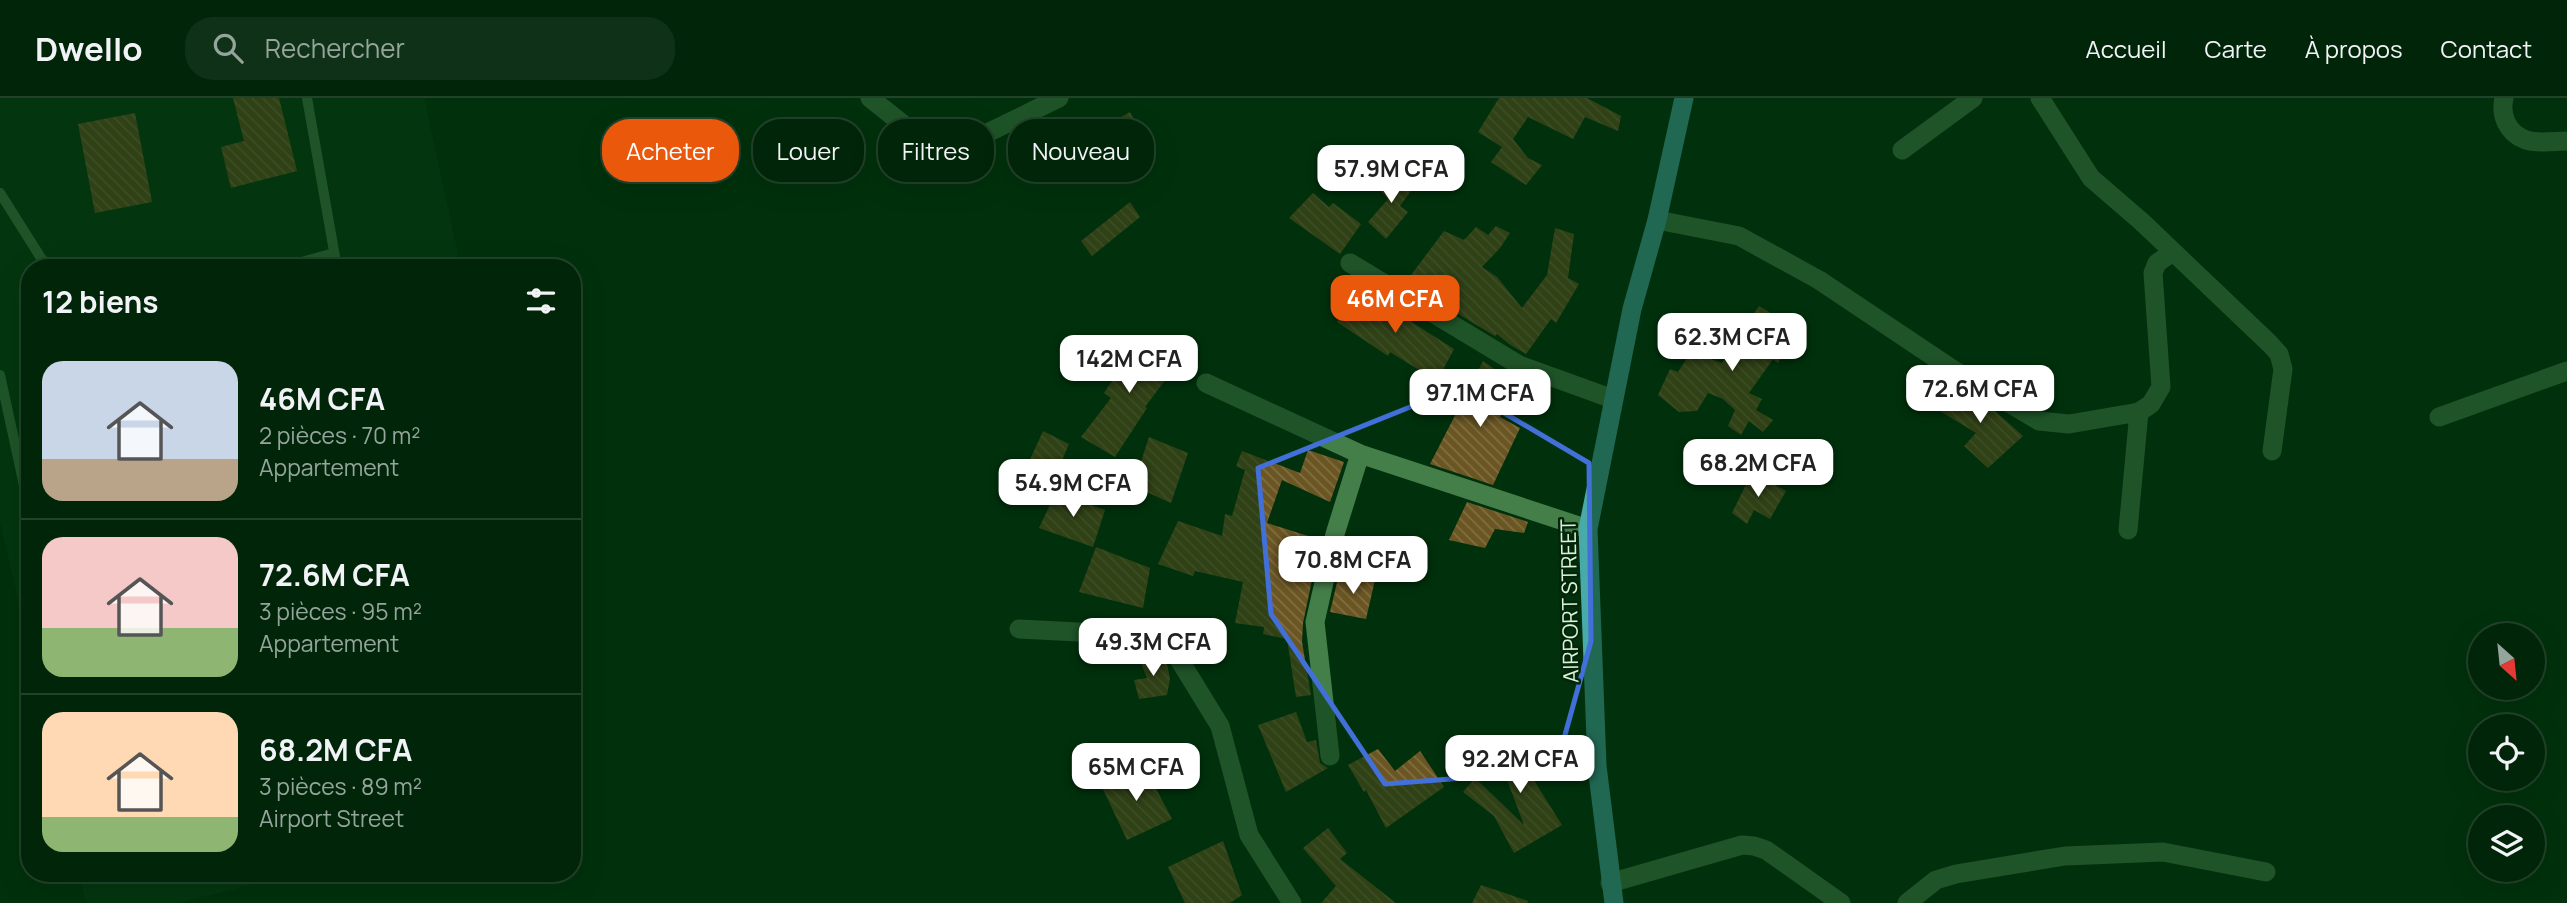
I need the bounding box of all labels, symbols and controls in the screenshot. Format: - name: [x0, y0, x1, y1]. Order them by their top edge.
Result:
- search box: [185, 17, 675, 80]
- text: Dwello: [35, 26, 143, 71]
- icon: search: [209, 29, 247, 67]
- text: Rechercher: [265, 30, 405, 66]
- text: Accueil: [2086, 32, 2166, 65]
- text: Carte: [2204, 32, 2267, 65]
- text: À propos: [2305, 32, 2403, 65]
- text: Contact: [2441, 32, 2532, 65]
- chip: Acheter: [602, 119, 739, 182]
- chip: Louer: [753, 119, 864, 182]
- chip: Filtres: [878, 119, 994, 182]
- chip: Nouveau: [1008, 119, 1154, 182]
- pin: 57.9M CFA: [1311, 146, 1471, 205]
- text: 57.9M CFA: [1333, 152, 1449, 184]
- pin: 46M CFA: [1330, 275, 1460, 335]
- text: 12 biens: [42, 281, 159, 322]
- icon: filters: [522, 282, 560, 320]
- text: 46M CFA: [1347, 282, 1443, 314]
- pin: 62.3M CFA: [1652, 314, 1812, 373]
- text: 62.3M CFA: [1674, 320, 1790, 352]
- pin: 142M CFA: [1057, 336, 1201, 395]
- text: 142M CFA: [1076, 342, 1182, 374]
- pin: 72.6M CFA: [1900, 366, 2060, 425]
- pin: 97.1M CFA: [1400, 370, 1560, 429]
- text: 72.6M CFA: [1922, 372, 2038, 404]
- text: 97.1M CFA: [1426, 376, 1534, 408]
- text: 46M CFA: [259, 378, 385, 419]
- icon: home: [98, 389, 182, 473]
- text: 2 pièces · 70 m²: [259, 419, 420, 451]
- pin: 68.2M CFA: [1678, 440, 1838, 499]
- text: 68.2M CFA: [1699, 446, 1817, 478]
- text: Appartement: [259, 451, 399, 483]
- pin: 54.9M CFA: [993, 460, 1153, 519]
- text: 54.9M CFA: [1015, 466, 1131, 498]
- street label: AIRPORT STREET: [1554, 518, 1584, 683]
- pin: 70.8M CFA: [1273, 536, 1433, 596]
- text: 70.8M CFA: [1295, 543, 1411, 575]
- text: 72.6M CFA: [259, 554, 410, 595]
- icon: home: [98, 565, 182, 649]
- text: 3 pièces · 95 m²: [259, 595, 422, 627]
- pin: 49.3M CFA: [1073, 618, 1233, 678]
- north arrow: [2468, 623, 2544, 700]
- map controls: [2468, 623, 2545, 882]
- text: 49.3M CFA: [1095, 625, 1211, 657]
- text: Appartement: [259, 627, 399, 659]
- button: locate: [2468, 714, 2545, 791]
- text: 68.2M CFA: [259, 729, 412, 770]
- pin: 92.2M CFA: [1440, 736, 1600, 795]
- icon: home: [98, 740, 182, 824]
- text: 92.2M CFA: [1461, 742, 1579, 774]
- pin: 65M CFA: [1071, 744, 1201, 803]
- text: 65M CFA: [1088, 750, 1184, 782]
- text: 3 pièces · 89 m²: [259, 770, 422, 802]
- text: Airport Street: [259, 802, 404, 834]
- button: layers: [2468, 805, 2545, 882]

